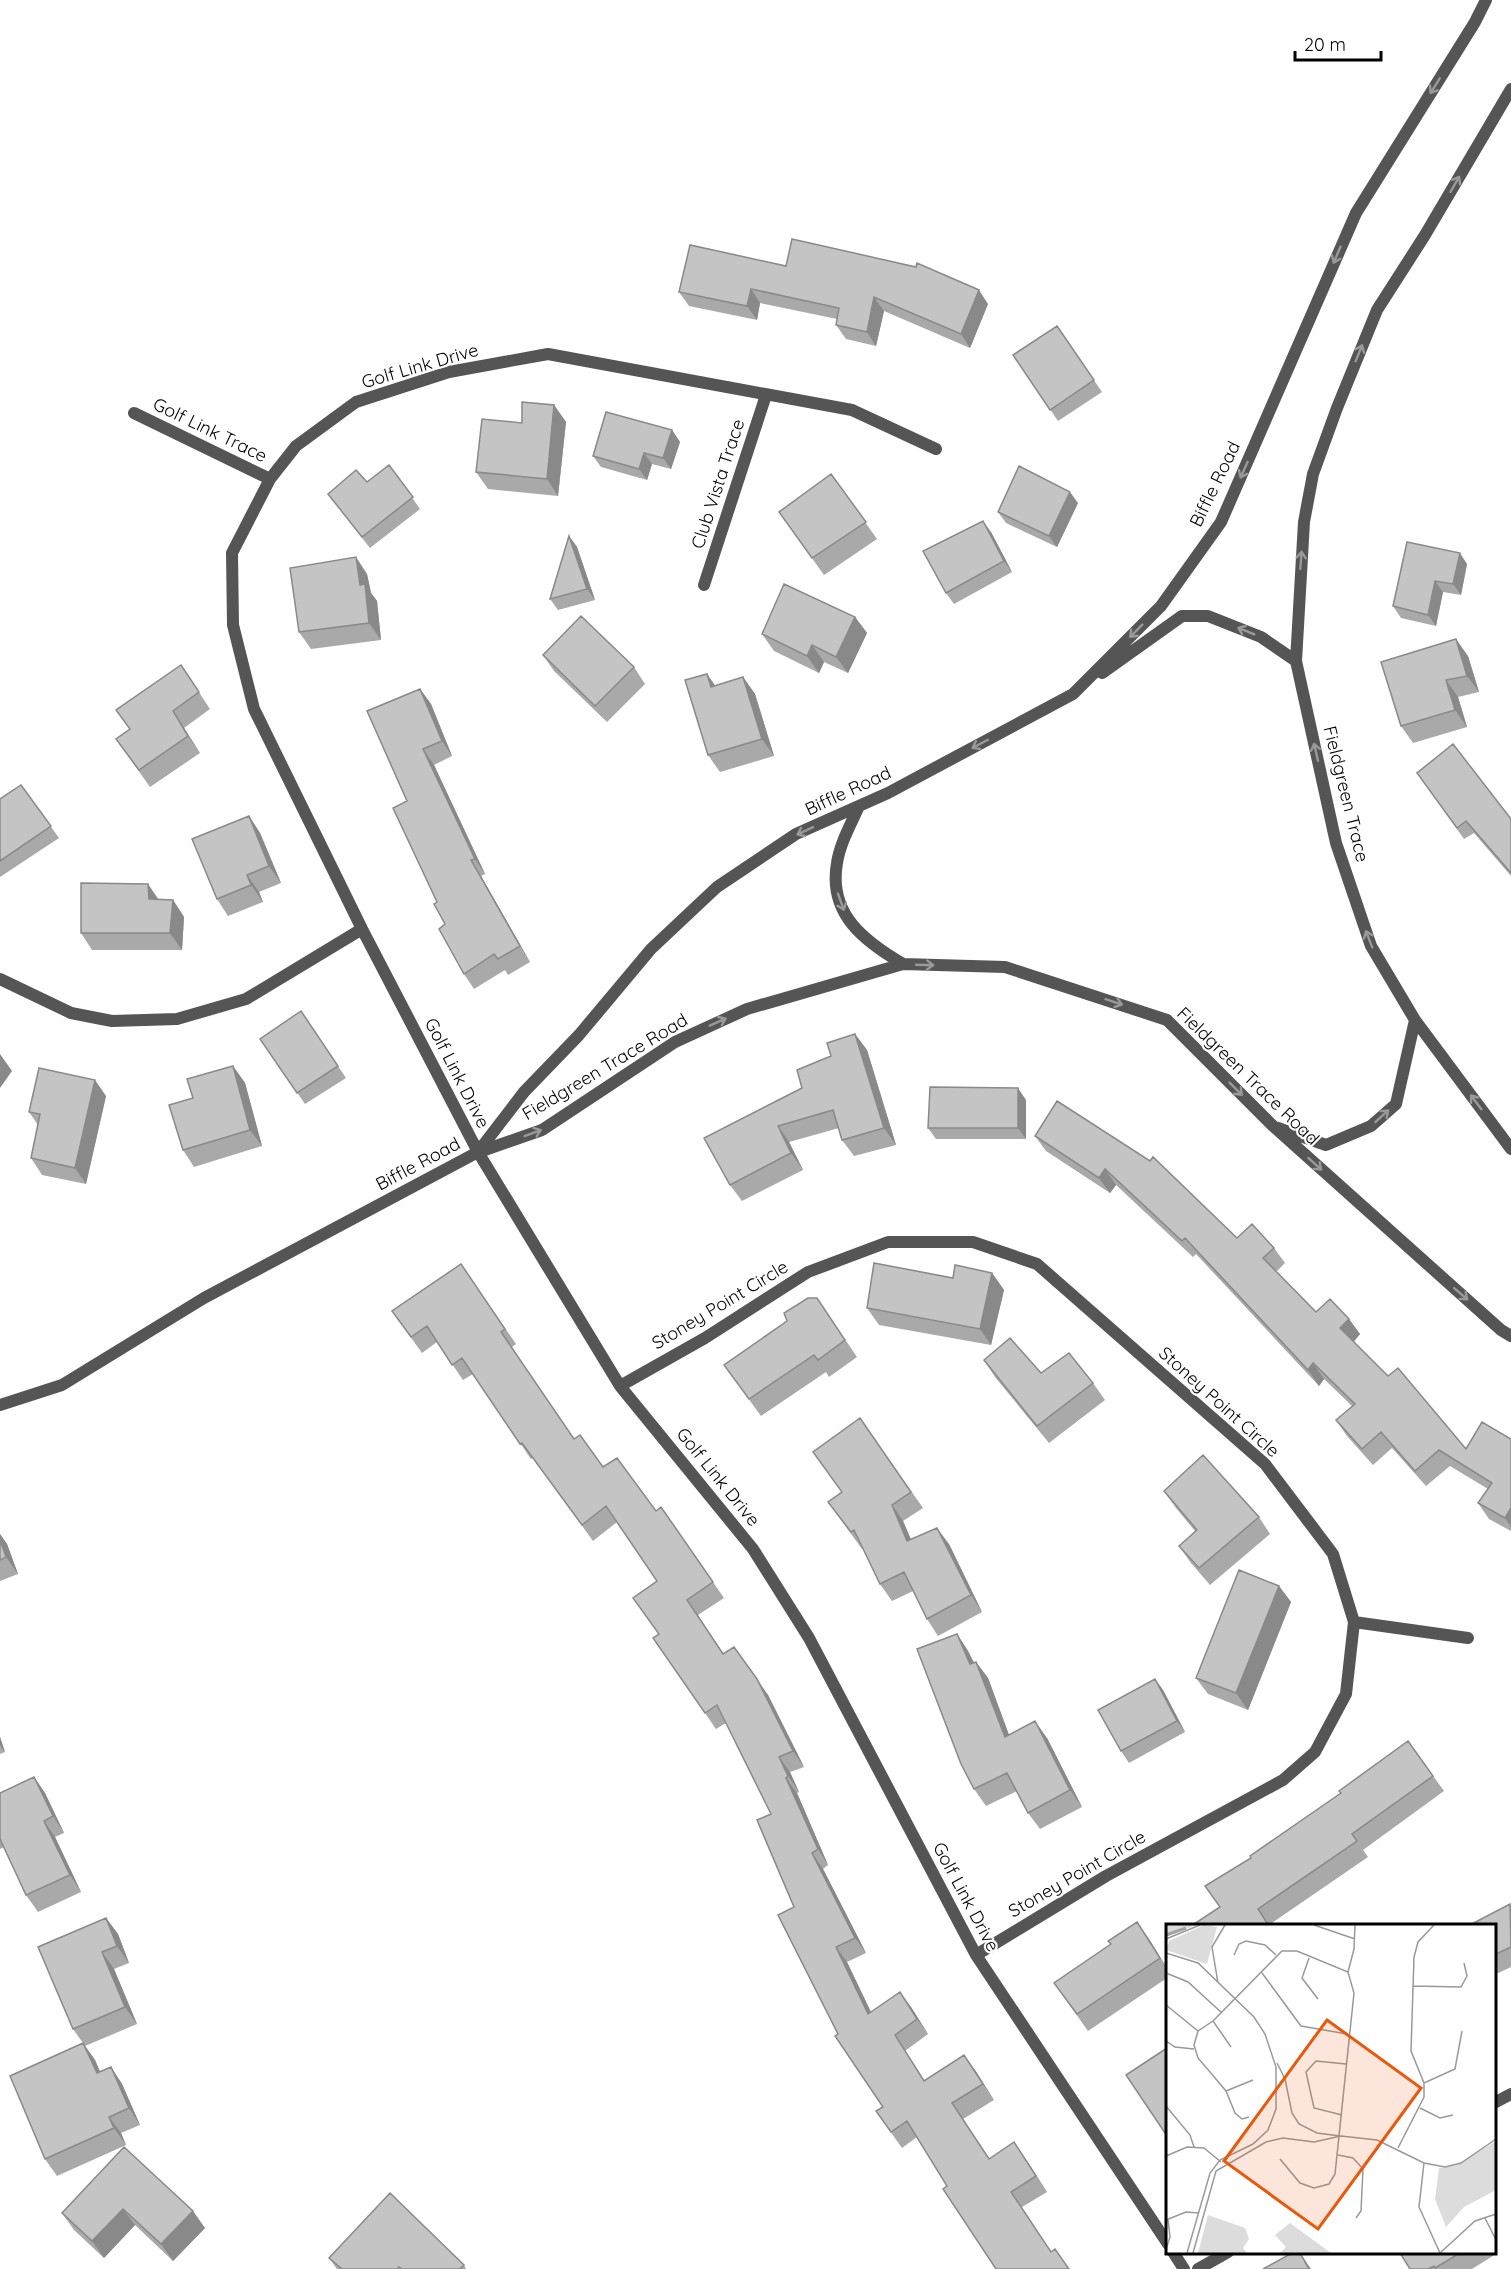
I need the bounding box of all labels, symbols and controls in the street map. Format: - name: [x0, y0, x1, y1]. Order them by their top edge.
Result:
- scale bar: [1295, 24, 1380, 62]
- text: 20 m: [1304, 33, 1346, 56]
- one-way arrow: [1428, 77, 1440, 94]
- one-way arrow: [1449, 176, 1461, 193]
- one-way arrow: [1331, 245, 1343, 263]
- street label: Golf Link Drive: [359, 338, 481, 393]
- one-way arrow: [1354, 345, 1365, 363]
- street label: Golf Link Trace: [149, 392, 271, 467]
- street label: Club Vista Trace: [686, 416, 749, 552]
- street label: Biffle Road: [1184, 437, 1245, 530]
- one-way arrow: [1237, 461, 1249, 479]
- one-way arrow: [1296, 550, 1307, 570]
- one-way arrow: [1128, 624, 1143, 638]
- one-way arrow: [1237, 625, 1256, 636]
- street label: Fieldgreen Trace: [1318, 723, 1375, 864]
- one-way arrow: [971, 739, 989, 750]
- one-way arrow: [1310, 743, 1321, 762]
- street label: Biffle Road: [801, 761, 895, 820]
- one-way arrow: [796, 826, 814, 837]
- one-way arrow: [836, 892, 847, 910]
- one-way arrow: [1363, 931, 1374, 949]
- one-way arrow: [914, 959, 934, 970]
- one-way arrow: [1104, 998, 1123, 1009]
- street label: Fieldgreen Trace Road: [1172, 1002, 1324, 1150]
- street label: Fieldgreen Trace Road: [518, 1008, 692, 1125]
- street label: Golf Link Drive: [420, 1014, 495, 1132]
- one-way arrow: [709, 1016, 727, 1028]
- one-way arrow: [1228, 1081, 1243, 1096]
- one-way arrow: [1470, 1094, 1482, 1110]
- one-way arrow: [1374, 1109, 1389, 1123]
- one-way arrow: [523, 1126, 542, 1137]
- street label: Biffle Road: [372, 1132, 464, 1195]
- one-way arrow: [1307, 1157, 1322, 1171]
- street label: Stoney Point Circle: [647, 1255, 792, 1354]
- one-way arrow: [1453, 1287, 1468, 1301]
- street label: Stoney Point Circle: [1154, 1341, 1285, 1462]
- street label: Golf Link Drive: [671, 1423, 765, 1531]
- street label: Stoney Point Circle: [1004, 1825, 1150, 1922]
- street label: Golf Link Drive: [928, 1838, 1005, 1955]
- inset map: [1166, 1924, 1496, 2254]

